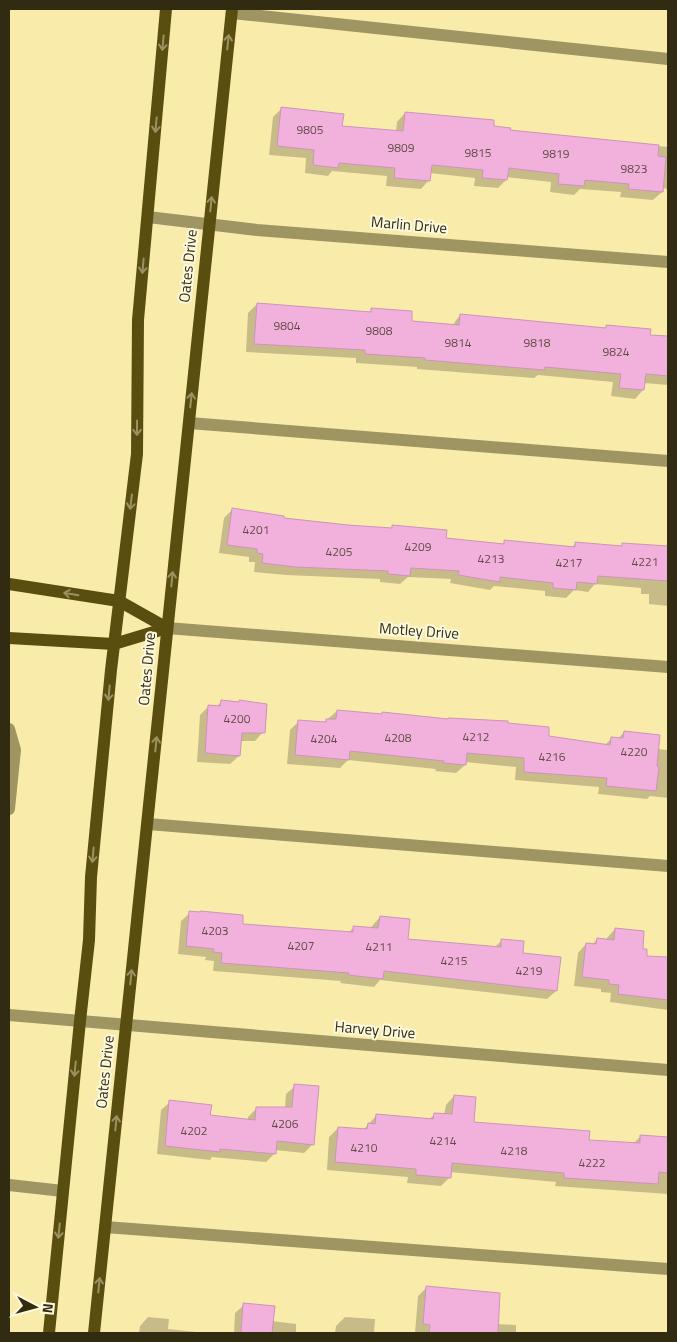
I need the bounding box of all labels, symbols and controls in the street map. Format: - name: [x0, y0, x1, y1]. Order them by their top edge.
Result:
- one-way arrow: [158, 34, 168, 50]
- one-way arrow: [224, 35, 233, 51]
- one-way arrow: [151, 117, 161, 133]
- house number: 9805: [297, 120, 324, 139]
- house number: 9809: [388, 138, 415, 157]
- house number: 9815: [465, 143, 492, 162]
- house number: 9819: [543, 144, 570, 163]
- house number: 9823: [621, 159, 647, 178]
- one-way arrow: [206, 196, 216, 212]
- street label: Marlin Drive: [370, 210, 448, 239]
- street label: Oates Drive: [172, 228, 203, 304]
- one-way arrow: [138, 257, 148, 273]
- house number: 9804: [274, 316, 301, 335]
- house number: 9808: [366, 321, 393, 340]
- house number: 9814: [445, 333, 472, 352]
- house number: 9818: [524, 333, 551, 352]
- house number: 9824: [603, 342, 630, 361]
- one-way arrow: [186, 393, 196, 409]
- one-way arrow: [132, 419, 142, 435]
- one-way arrow: [126, 494, 136, 510]
- house number: 4201: [243, 520, 269, 539]
- house number: 4209: [405, 537, 432, 556]
- house number: 4205: [326, 542, 353, 561]
- house number: 4213: [478, 549, 504, 568]
- house number: 4221: [632, 552, 658, 571]
- house number: 4217: [556, 553, 582, 572]
- one-way arrow: [167, 572, 177, 588]
- one-way arrow: [63, 588, 79, 598]
- street label: Motley Drive: [378, 616, 460, 645]
- street label: Oates Drive: [132, 631, 161, 706]
- one-way arrow: [104, 684, 113, 700]
- house number: 4200: [224, 709, 251, 728]
- house number: 4212: [463, 727, 489, 746]
- house number: 4208: [385, 728, 412, 747]
- house number: 4204: [311, 729, 338, 748]
- one-way arrow: [151, 736, 161, 752]
- house number: 4220: [621, 742, 648, 761]
- house number: 4216: [539, 747, 566, 766]
- one-way arrow: [89, 846, 98, 862]
- house number: 4203: [202, 921, 228, 940]
- house number: 4207: [288, 936, 314, 955]
- house number: 4211: [366, 937, 392, 956]
- house number: 4215: [441, 951, 468, 970]
- house number: 4219: [516, 961, 543, 980]
- one-way arrow: [126, 970, 136, 986]
- street label: Harvey Drive: [334, 1015, 416, 1044]
- street label: Oates Drive: [89, 1034, 120, 1110]
- one-way arrow: [70, 1061, 80, 1077]
- house number: 4206: [272, 1114, 299, 1133]
- one-way arrow: [111, 1115, 121, 1131]
- house number: 4202: [181, 1121, 207, 1140]
- house number: 4214: [430, 1131, 457, 1150]
- house number: 4210: [351, 1138, 378, 1157]
- house number: 4218: [501, 1141, 528, 1160]
- house number: 4222: [579, 1153, 605, 1172]
- one-way arrow: [54, 1223, 64, 1239]
- one-way arrow: [94, 1277, 104, 1293]
- north arrow: [10, 1282, 60, 1332]
- text: N: [37, 1302, 59, 1314]

